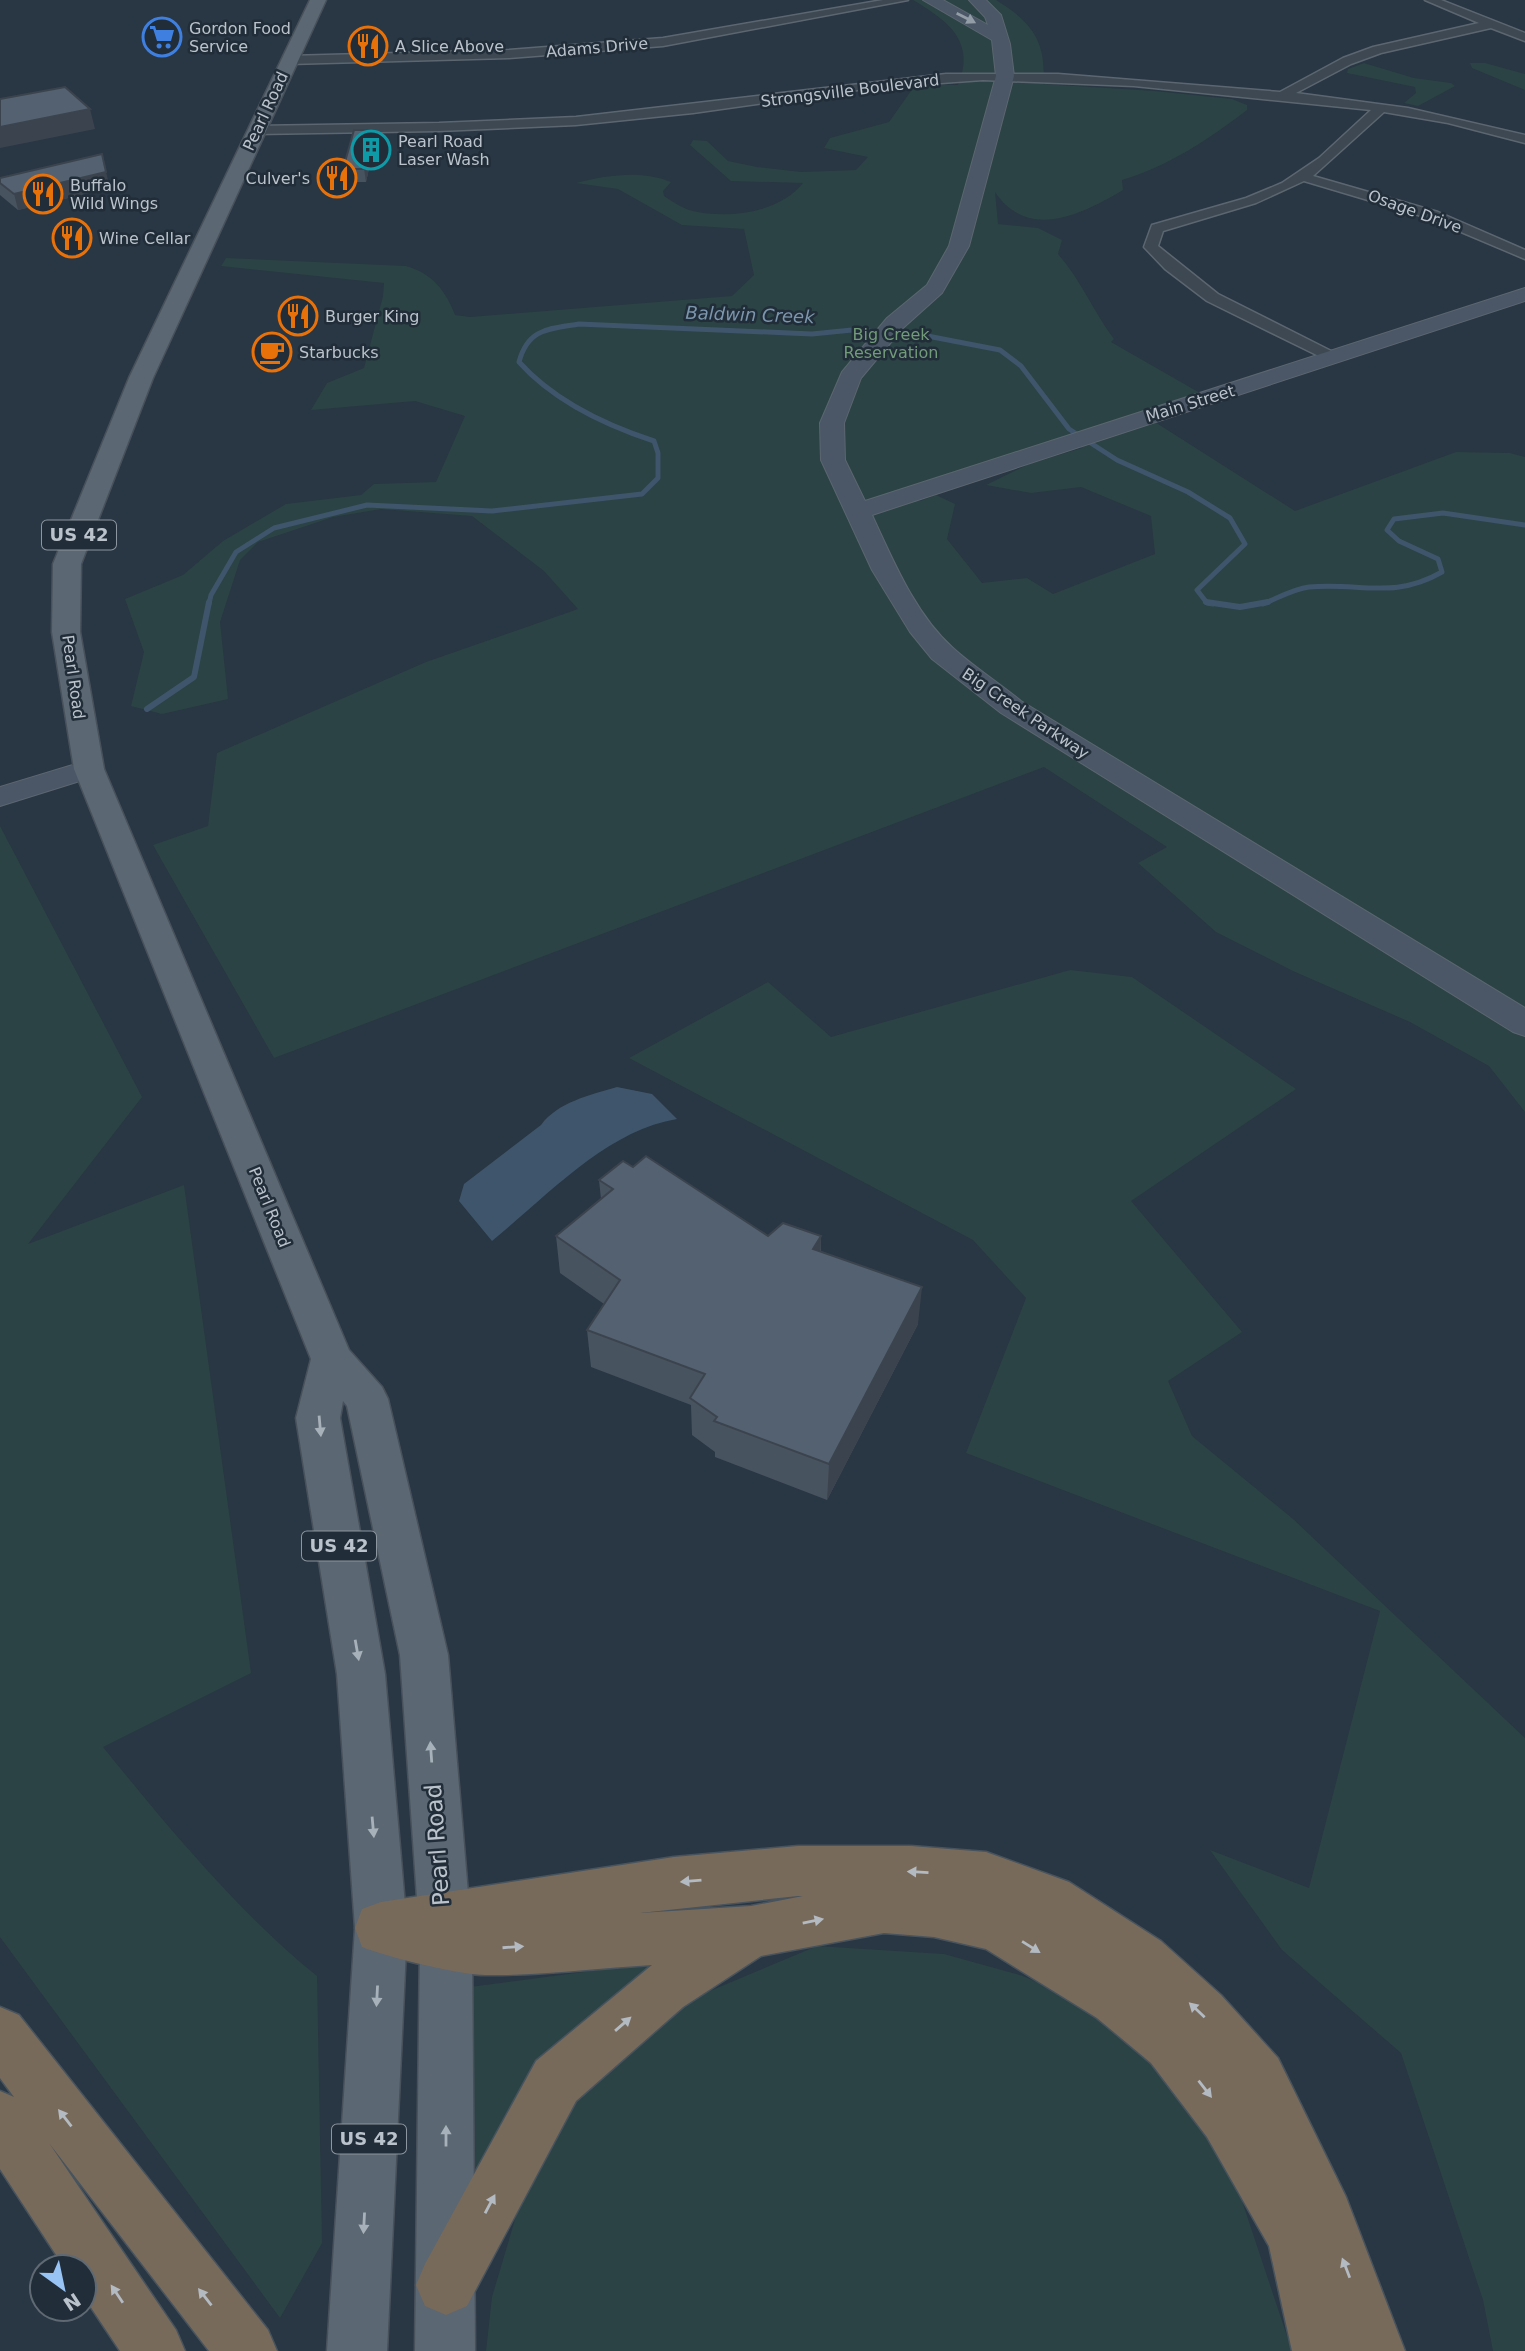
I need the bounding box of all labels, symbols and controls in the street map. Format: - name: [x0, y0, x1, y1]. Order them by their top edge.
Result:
- one-way arrow: [957, 12, 976, 24]
- supermarket icon: Gordon Food Service: [141, 16, 183, 58]
- place label: Gordon Food Service: [189, 19, 291, 56]
- restaurant icon: A Slice Above: [347, 25, 389, 67]
- street label: Adams Drive: [545, 34, 649, 61]
- place label: A Slice Above: [395, 37, 504, 56]
- street label: Pearl Road: [239, 69, 292, 154]
- street label: Strongsville Boulevard: [760, 70, 940, 111]
- building icon: Pearl Road Laser Wash: [350, 129, 392, 171]
- place label: Pearl Road Laser Wash: [398, 132, 490, 169]
- restaurant icon: Culver's: [316, 157, 358, 199]
- place label: Culver's: [246, 169, 310, 188]
- restaurant icon: Buffalo Wild Wings: [22, 173, 64, 215]
- place label: Buffalo Wild Wings: [70, 176, 158, 213]
- street label: Osage Drive: [1365, 186, 1464, 237]
- restaurant icon: Wine Cellar: [51, 217, 93, 259]
- place label: Wine Cellar: [99, 229, 191, 248]
- restaurant icon: Burger King: [277, 295, 319, 337]
- water label: Baldwin Creek: [685, 302, 817, 327]
- place label: Burger King: [325, 307, 419, 326]
- park label: Big Creek Reservation: [844, 325, 938, 362]
- cafe icon: Starbucks: [251, 331, 293, 373]
- place label: Starbucks: [299, 343, 379, 362]
- street label: Main Street: [1143, 381, 1237, 426]
- road number: US 42: [42, 520, 116, 550]
- street label: Pearl Road: [58, 634, 89, 720]
- street label: Big Creek Parkway: [959, 664, 1093, 763]
- street label: Pearl Road: [245, 1164, 294, 1250]
- one-way arrow: [315, 1415, 326, 1437]
- road number: US 42: [302, 1532, 376, 1560]
- one-way arrow: [352, 1639, 363, 1661]
- one-way arrow: [425, 1741, 436, 1763]
- street label: Pearl Road: [420, 1783, 454, 1907]
- one-way arrow: [368, 1817, 379, 1839]
- one-way arrow: [907, 1866, 929, 1877]
- one-way arrow: [679, 1876, 701, 1887]
- one-way arrow: [802, 1915, 824, 1926]
- one-way arrow: [1021, 1940, 1041, 1953]
- one-way arrow: [502, 1942, 524, 1953]
- one-way arrow: [372, 1985, 383, 2007]
- one-way arrow: [1189, 2003, 1206, 2019]
- one-way arrow: [614, 2016, 632, 2032]
- one-way arrow: [1198, 2080, 1212, 2098]
- one-way arrow: [58, 2109, 73, 2127]
- road number: US 42: [332, 2124, 406, 2154]
- one-way arrow: [440, 2125, 452, 2147]
- one-way arrow: [484, 2194, 496, 2214]
- one-way arrow: [358, 2212, 369, 2234]
- north arrow: [28, 2253, 98, 2323]
- one-way arrow: [1340, 2257, 1351, 2278]
- one-way arrow: [110, 2285, 124, 2303]
- one-way arrow: [199, 2288, 213, 2306]
- text: N: [60, 2289, 85, 2316]

